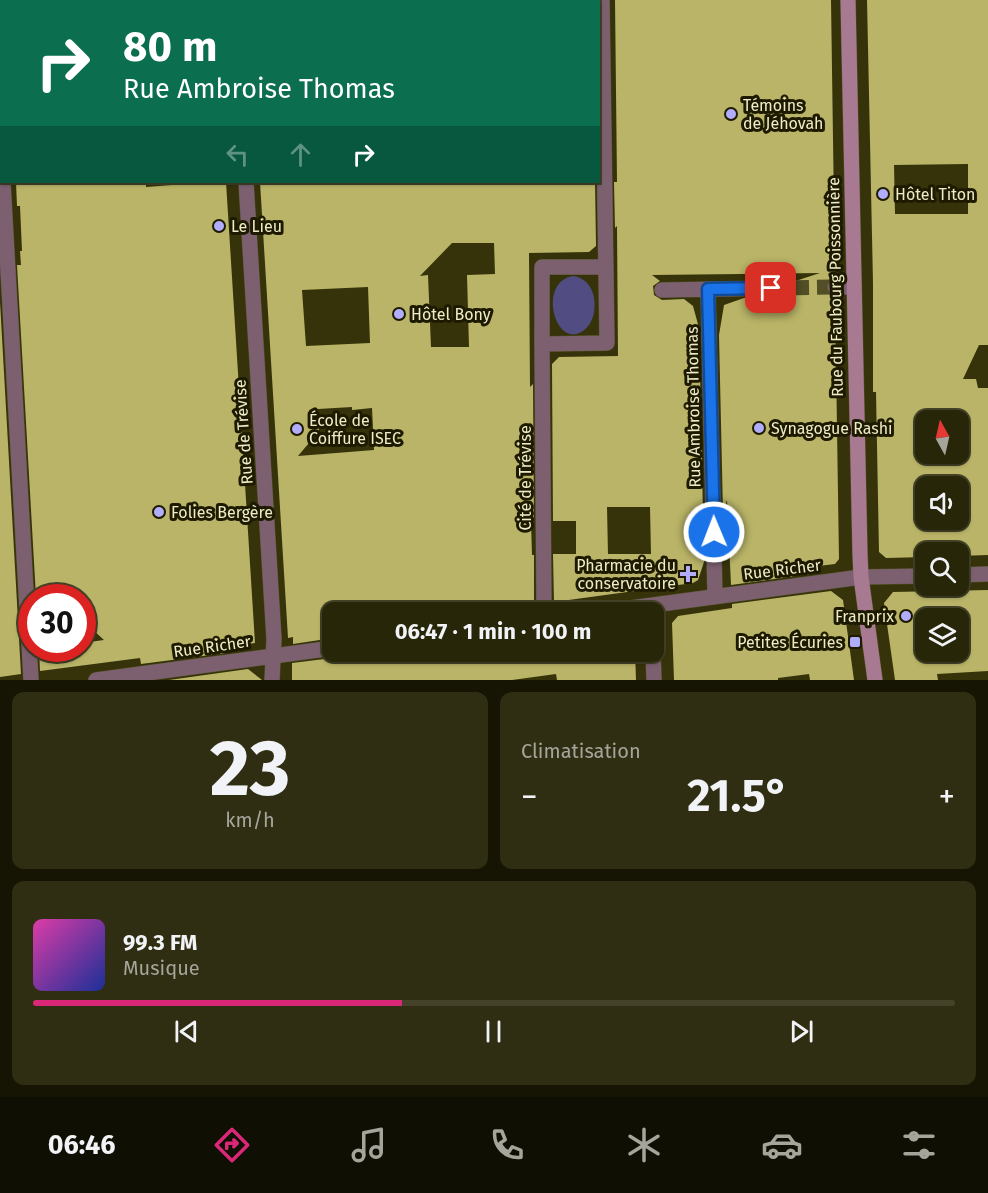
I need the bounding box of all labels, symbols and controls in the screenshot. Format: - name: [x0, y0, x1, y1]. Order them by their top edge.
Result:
- text: 80 m: [123, 22, 217, 72]
- icon: right: [24, 24, 102, 102]
- text: Rue Ambroise Thomas: [123, 73, 395, 105]
- place label: Témoins de Jéhovah: [743, 96, 823, 133]
- marker: Témoins de Jéhovah: [724, 107, 738, 121]
- icon: left: [221, 138, 254, 171]
- icon: ahead: [284, 138, 317, 171]
- icon: right: [347, 138, 380, 171]
- street label: Rue du Faubourg Poissonnière: [824, 177, 847, 397]
- place label: Hôtel Titon: [895, 185, 975, 204]
- marker: Hôtel Titon: [876, 187, 890, 201]
- place label: Le Lieu: [231, 217, 282, 236]
- marker: Le Lieu: [212, 219, 226, 233]
- pin: [745, 262, 796, 313]
- icon: arrive: [754, 271, 787, 304]
- place label: Hôtel Bony: [411, 305, 491, 324]
- marker: Hôtel Bony: [392, 307, 406, 321]
- street label: Rue Ambroise Thomas: [683, 326, 704, 488]
- street label: Rue de Trévise: [230, 379, 257, 485]
- place label: École de Coiffure ISEC: [309, 410, 401, 448]
- north arrow: [915, 410, 969, 464]
- map controls: [915, 410, 969, 662]
- place label: Synagogue Rashi: [771, 419, 893, 438]
- marker: Synagogue Rashi: [752, 421, 766, 435]
- marker: École de Coiffure ISEC: [290, 422, 304, 436]
- street label: Cité de Trévise: [516, 425, 535, 531]
- button: sound: [915, 476, 969, 530]
- position arrow: [682, 500, 746, 564]
- place label: Folies Bergère: [171, 503, 273, 522]
- marker: Folies Bergère: [152, 505, 166, 519]
- button: search: [915, 542, 969, 596]
- street label: Rue Richer: [742, 555, 823, 584]
- place label: Pharmacie du conservatoire: [576, 556, 676, 593]
- marker: Pharmacie du conservatoire: [681, 567, 695, 581]
- speed limit sign: 30: [18, 584, 96, 662]
- place label: Franprix: [835, 607, 894, 626]
- button: layers: [915, 608, 969, 662]
- marker: Franprix: [899, 609, 913, 623]
- text: 06:47 · 1 min · 100 m: [395, 618, 591, 645]
- street label: Rue Richer: [172, 632, 253, 661]
- place label: Petites Écuries: [737, 632, 843, 652]
- marker: Petites Écuries: [848, 635, 862, 649]
- text: 23: [210, 722, 290, 816]
- text: Climatisation: [521, 739, 641, 763]
- text: 21.5°: [687, 769, 789, 823]
- text: −: [521, 777, 538, 817]
- text: +: [939, 777, 955, 817]
- text: km/h: [225, 808, 275, 832]
- text: 99.3 FM: [123, 929, 197, 956]
- text: Musique: [123, 956, 200, 980]
- icon: previous: [170, 1015, 203, 1048]
- icon: pause: [477, 1015, 510, 1048]
- icon: next: [785, 1015, 818, 1048]
- icon: directions: [211, 1124, 253, 1166]
- icon: music: [348, 1124, 390, 1166]
- icon: phone: [486, 1124, 528, 1166]
- icon: climate: [623, 1124, 665, 1166]
- icon: car: [761, 1124, 803, 1166]
- icon: filters: [898, 1124, 940, 1166]
- text: 06:46: [48, 1129, 116, 1161]

